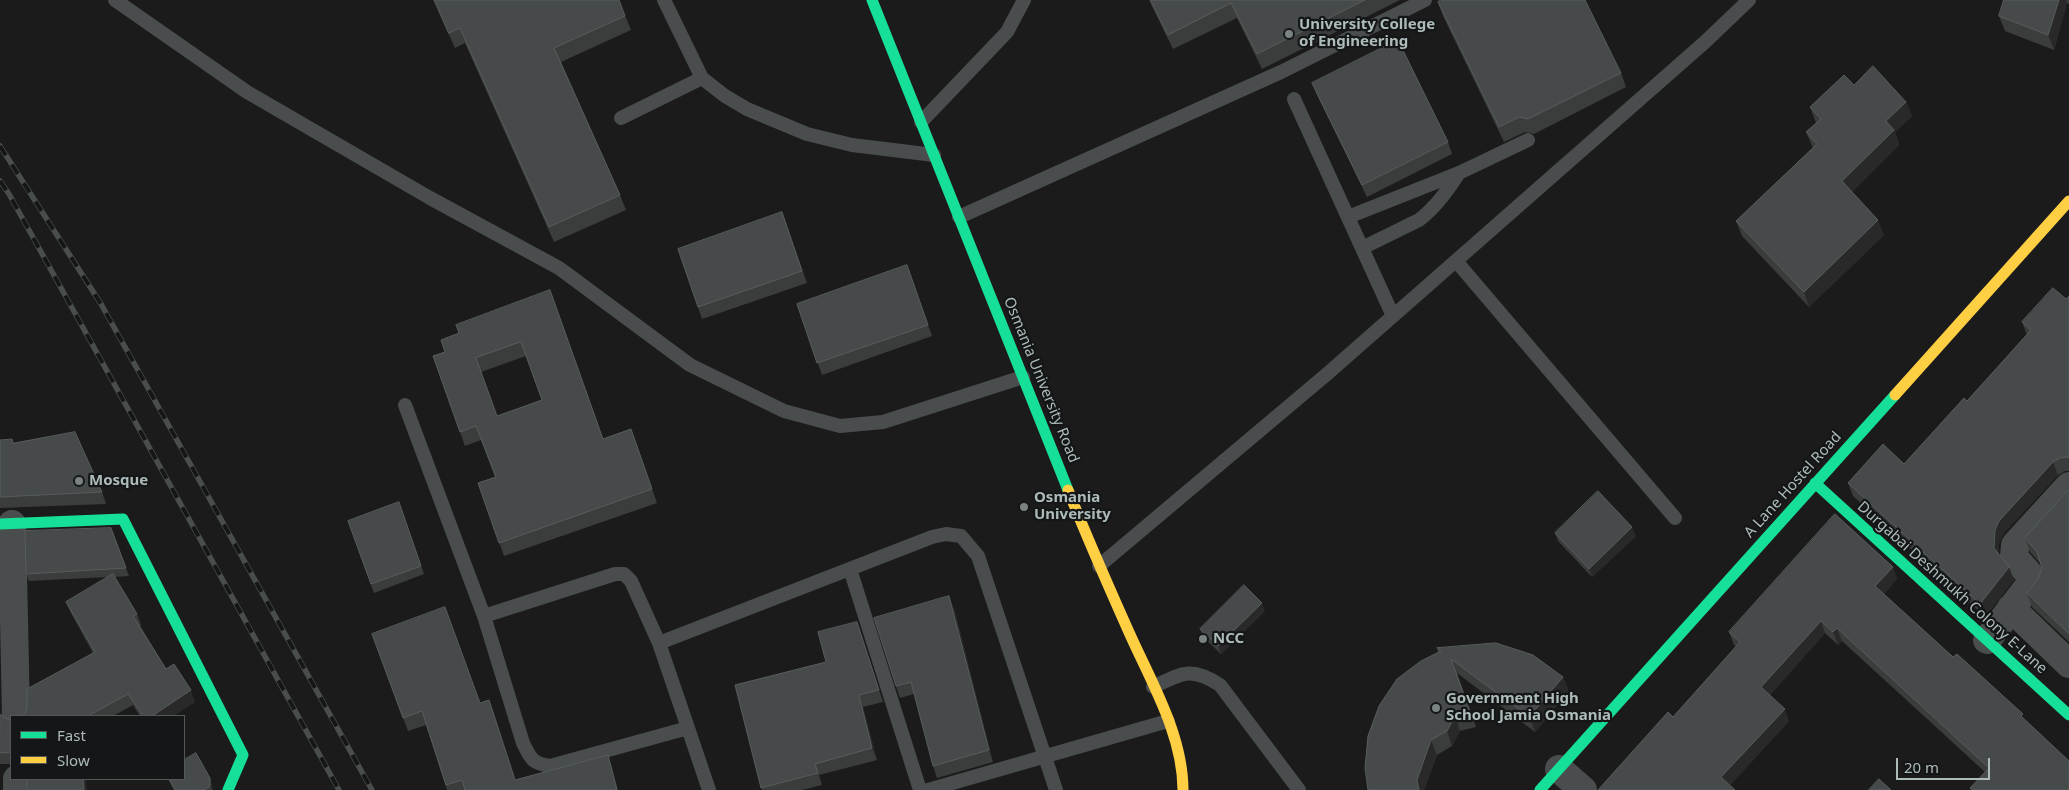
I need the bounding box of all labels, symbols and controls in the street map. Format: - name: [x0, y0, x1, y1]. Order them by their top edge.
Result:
- place label: University College of Engineering: [1299, 16, 1435, 51]
- marker: University College of Engineering: [1283, 28, 1295, 40]
- street label: Osmania University Road: [999, 294, 1083, 466]
- street label: A Lane Hostel Road: [1741, 428, 1845, 542]
- place label: Mosque: [89, 472, 148, 490]
- marker: Mosque: [73, 475, 85, 487]
- place label: Osmania University: [1034, 489, 1111, 524]
- street label: Durgabai Deshmukh Colony E-Lane: [1853, 498, 2051, 678]
- marker: Osmania University: [1018, 501, 1030, 513]
- place label: NCC: [1213, 630, 1244, 648]
- marker: NCC: [1197, 633, 1209, 645]
- place label: Government High School Jamia Osmania: [1446, 690, 1611, 725]
- marker: Government High School Jamia Osmania: [1430, 702, 1442, 714]
- legend: [10, 715, 185, 780]
- text: Fast: [57, 725, 86, 745]
- scale bar: [1899, 748, 1993, 780]
- text: Slow: [57, 750, 90, 770]
- text: 20 m: [1904, 757, 1939, 777]

